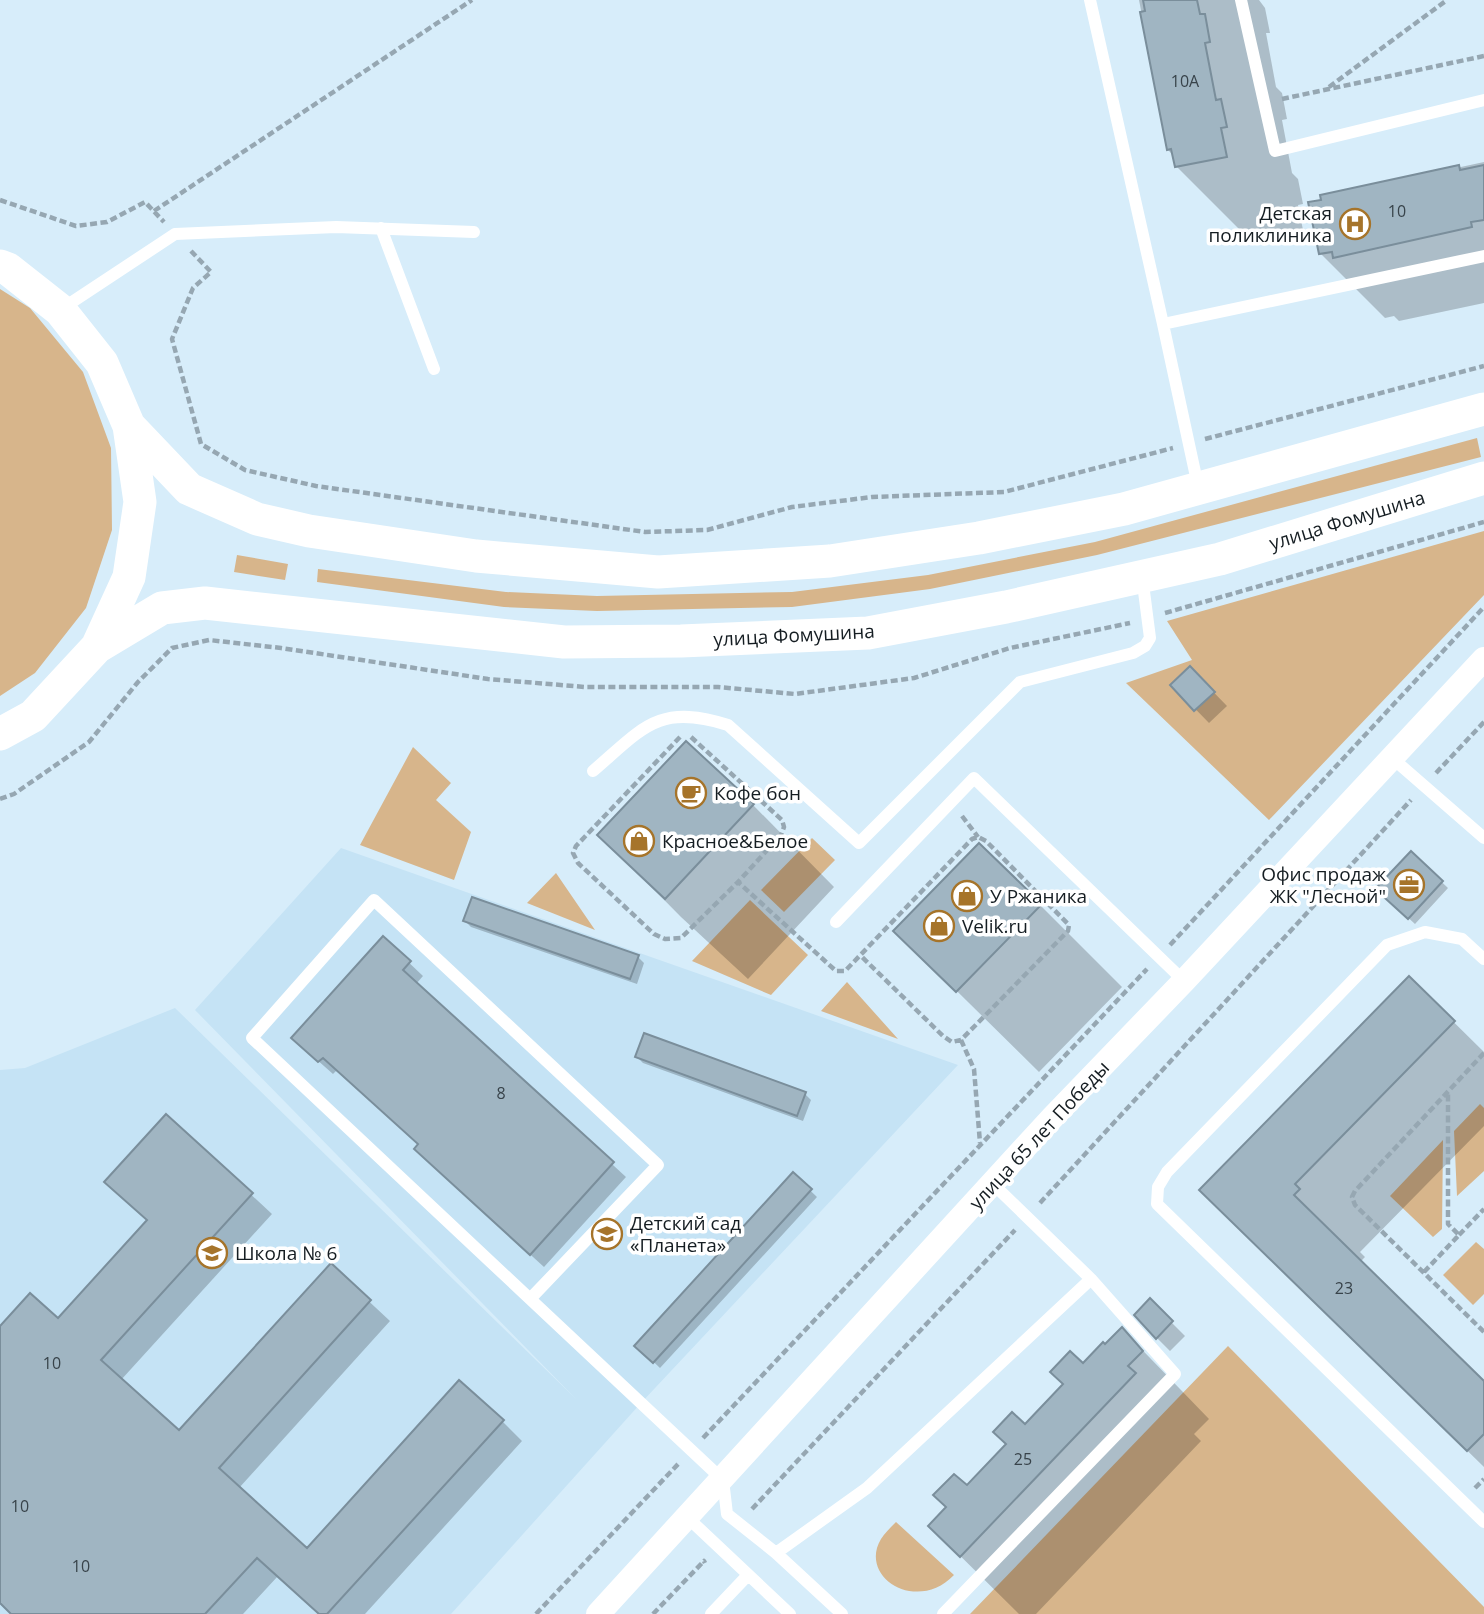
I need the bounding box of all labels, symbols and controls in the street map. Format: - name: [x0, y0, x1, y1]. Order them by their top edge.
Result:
- house number: 10А: [1171, 70, 1200, 92]
- place label: Детская поликлиника: [1209, 200, 1332, 248]
- house number: 10: [1388, 200, 1406, 222]
- hospital icon: Детская поликлиника: [1338, 207, 1372, 241]
- street label: улица Фомушина: [1266, 484, 1428, 556]
- street label: улица Фомушина: [713, 618, 875, 652]
- cafe icon: Кофе бон: [674, 776, 708, 810]
- place label: Кофе бон: [714, 780, 801, 806]
- shop icon: Красное&Белое: [622, 824, 656, 858]
- place label: Красное&Белое: [662, 828, 808, 854]
- place label: Офис продаж ЖК "Лесной": [1261, 861, 1386, 909]
- office icon: Офис продаж ЖК "Лесной": [1392, 868, 1426, 902]
- shop icon: У Ржаника: [950, 879, 984, 913]
- place label: У Ржаника: [990, 883, 1087, 909]
- shop icon: Velik.ru: [922, 909, 956, 943]
- place label: Velik.ru: [962, 913, 1028, 939]
- street label: улица 65 лет Победы: [963, 1055, 1115, 1215]
- house number: 8: [496, 1082, 506, 1104]
- place label: Детский сад «Планета»: [630, 1210, 741, 1258]
- school or university icon: Детский сад «Планета»: [590, 1217, 624, 1251]
- school or university icon: Школа № 6: [195, 1236, 229, 1270]
- place label: Школа № 6: [235, 1240, 337, 1266]
- house number: 23: [1335, 1277, 1353, 1299]
- house number: 10: [43, 1352, 61, 1374]
- house number: 25: [1014, 1448, 1032, 1470]
- house number: 10: [11, 1495, 29, 1517]
- house number: 10: [72, 1555, 90, 1577]

